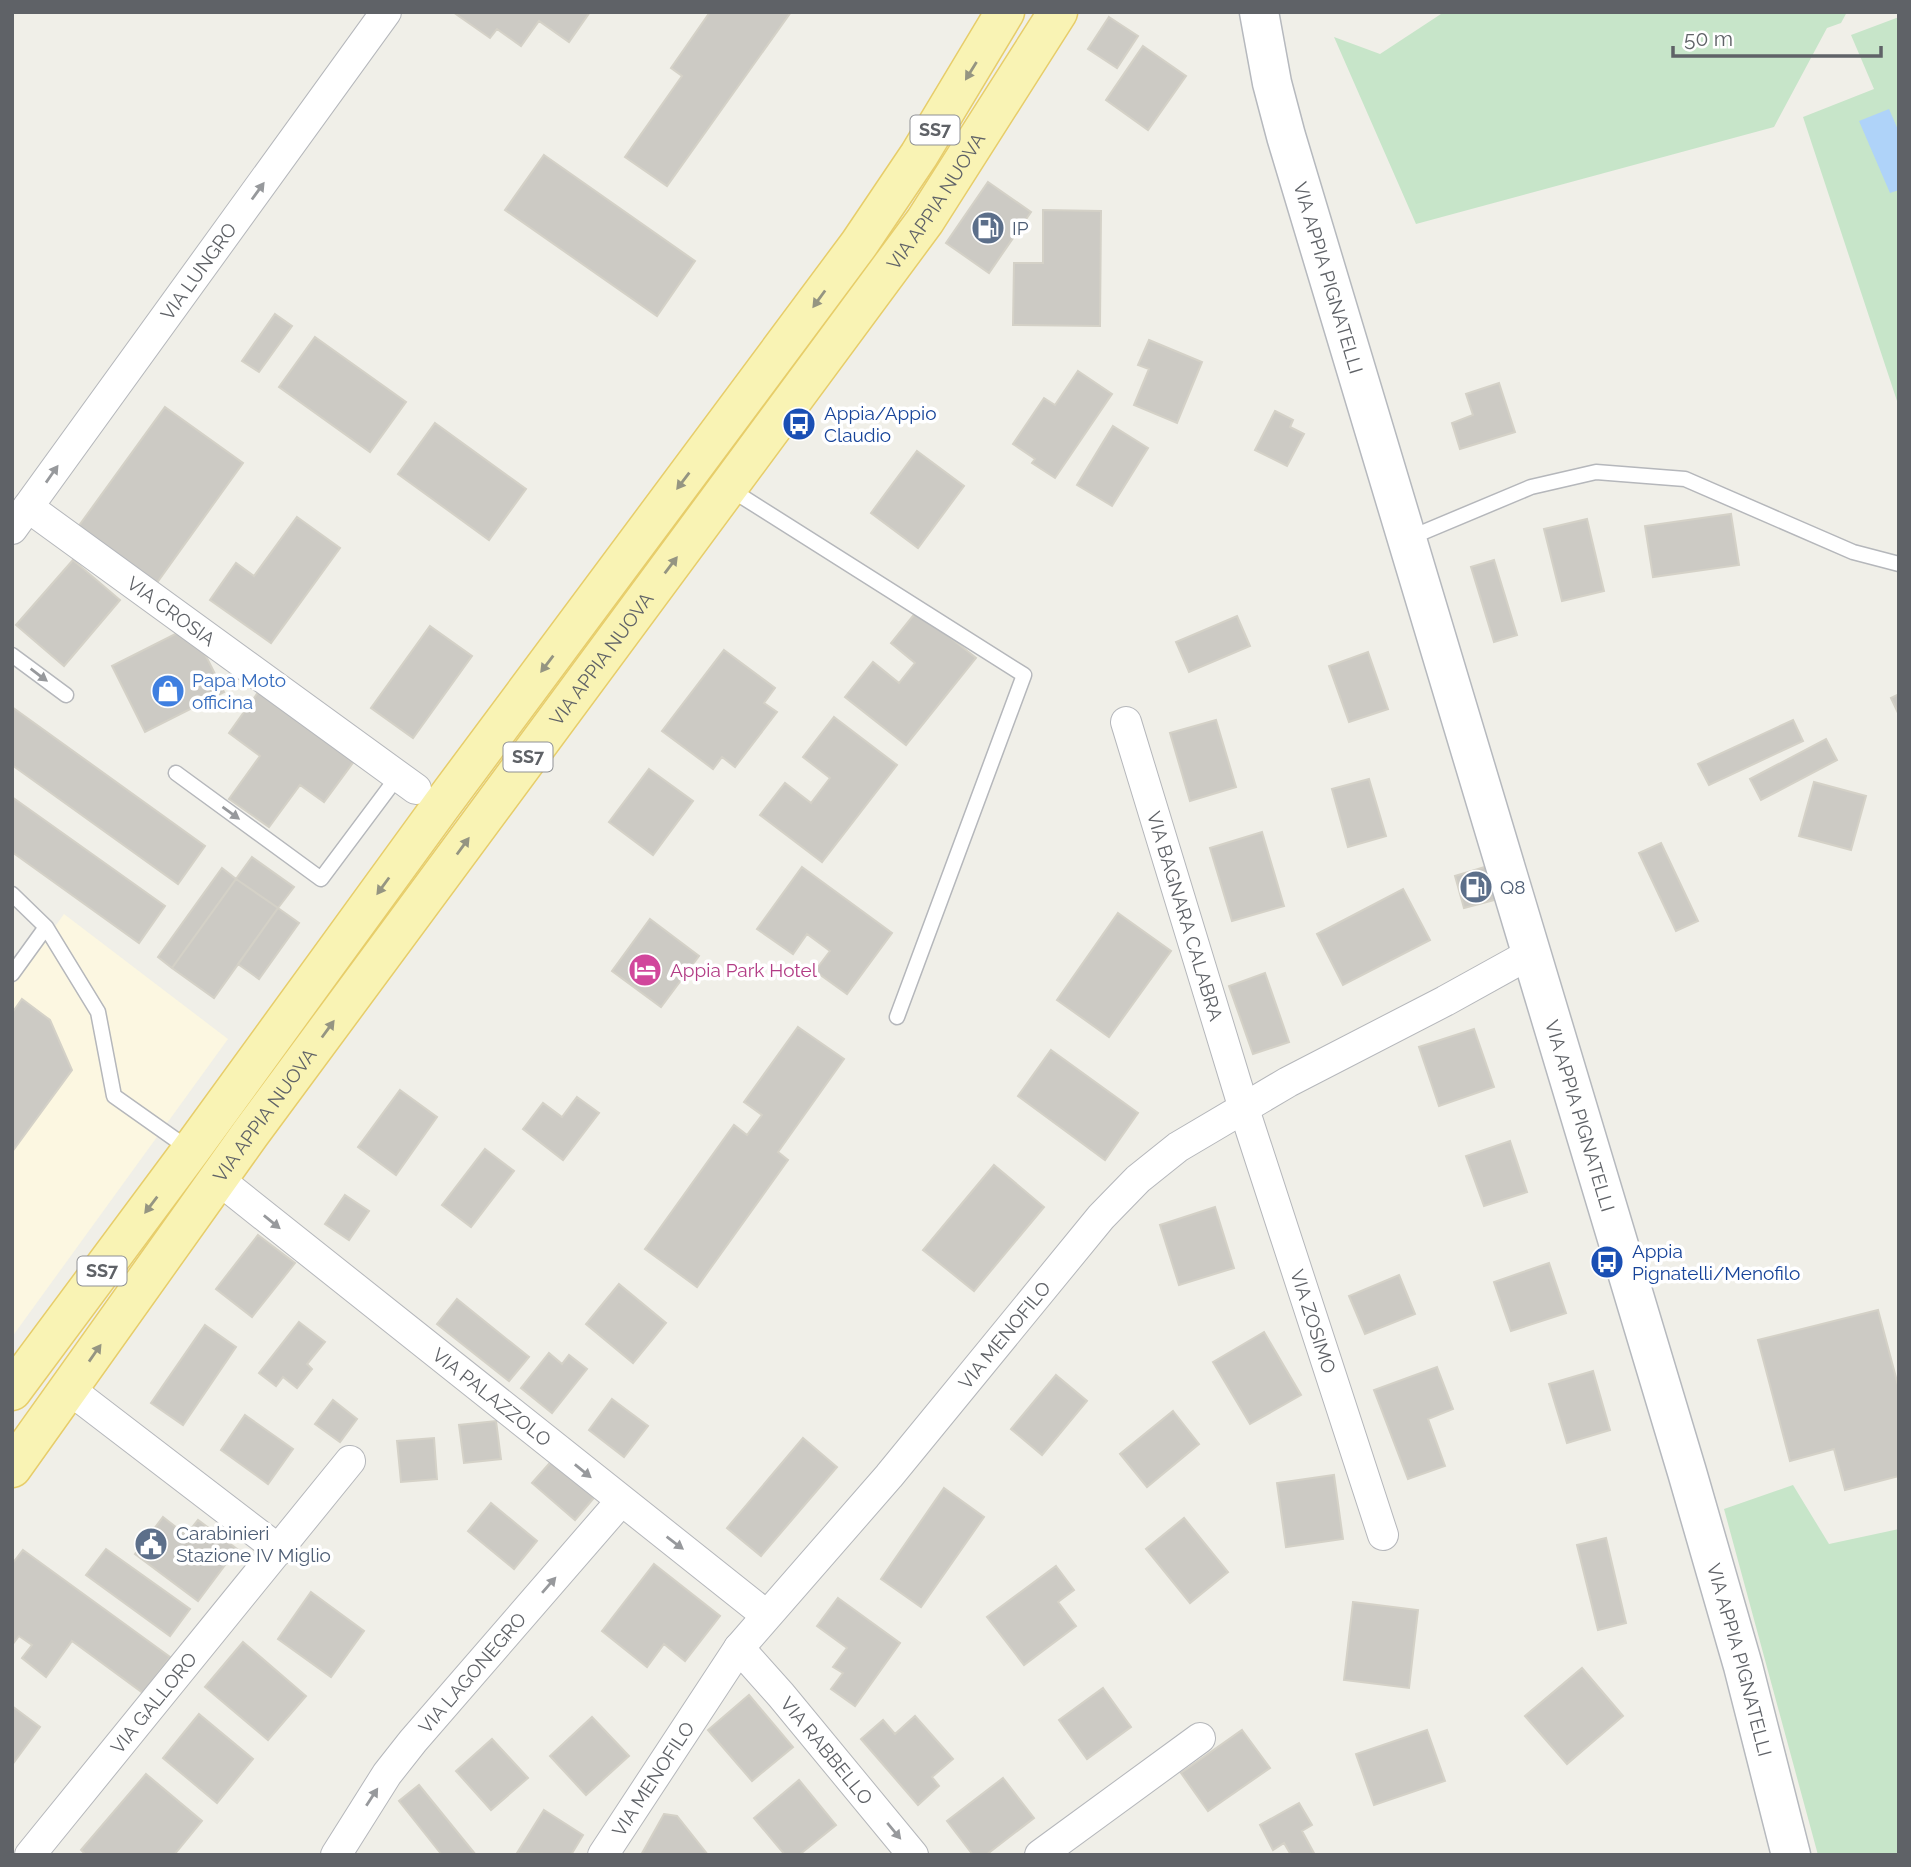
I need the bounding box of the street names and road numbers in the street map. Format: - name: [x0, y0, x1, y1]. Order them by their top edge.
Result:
- road number: SS7: [911, 116, 960, 145]
- street label: VIA APPIA NUOVA: [882, 129, 989, 274]
- street label: VIA APPIA PIGNATELLI: [1289, 179, 1368, 376]
- street label: VIA LUNGRO: [156, 218, 241, 324]
- street label: VIA CROSIA: [123, 572, 220, 651]
- street label: VIA APPIA NUOVA: [545, 588, 658, 730]
- road number: SS7: [504, 742, 552, 772]
- street label: VIA BAGNARA CALABRA: [1143, 809, 1228, 1024]
- street label: VIA APPIA PIGNATELLI: [1541, 1017, 1619, 1214]
- street label: VIA APPIA NUOVA: [208, 1044, 321, 1186]
- road number: SS7: [78, 1256, 126, 1286]
- street label: VIA ZOSIMO: [1286, 1267, 1340, 1376]
- street label: VIA MENOFILO: [954, 1277, 1055, 1393]
- street label: VIA PALAZZOLO: [428, 1343, 556, 1451]
- street label: VIA APPIA PIGNATELLI: [1703, 1561, 1776, 1759]
- street label: VIA LAGONEGRO: [414, 1608, 530, 1738]
- street label: VIA GALLORO: [106, 1648, 201, 1758]
- street label: VIA RABBELLO: [776, 1692, 878, 1809]
- street label: VIA MENOFILO: [607, 1717, 699, 1840]

